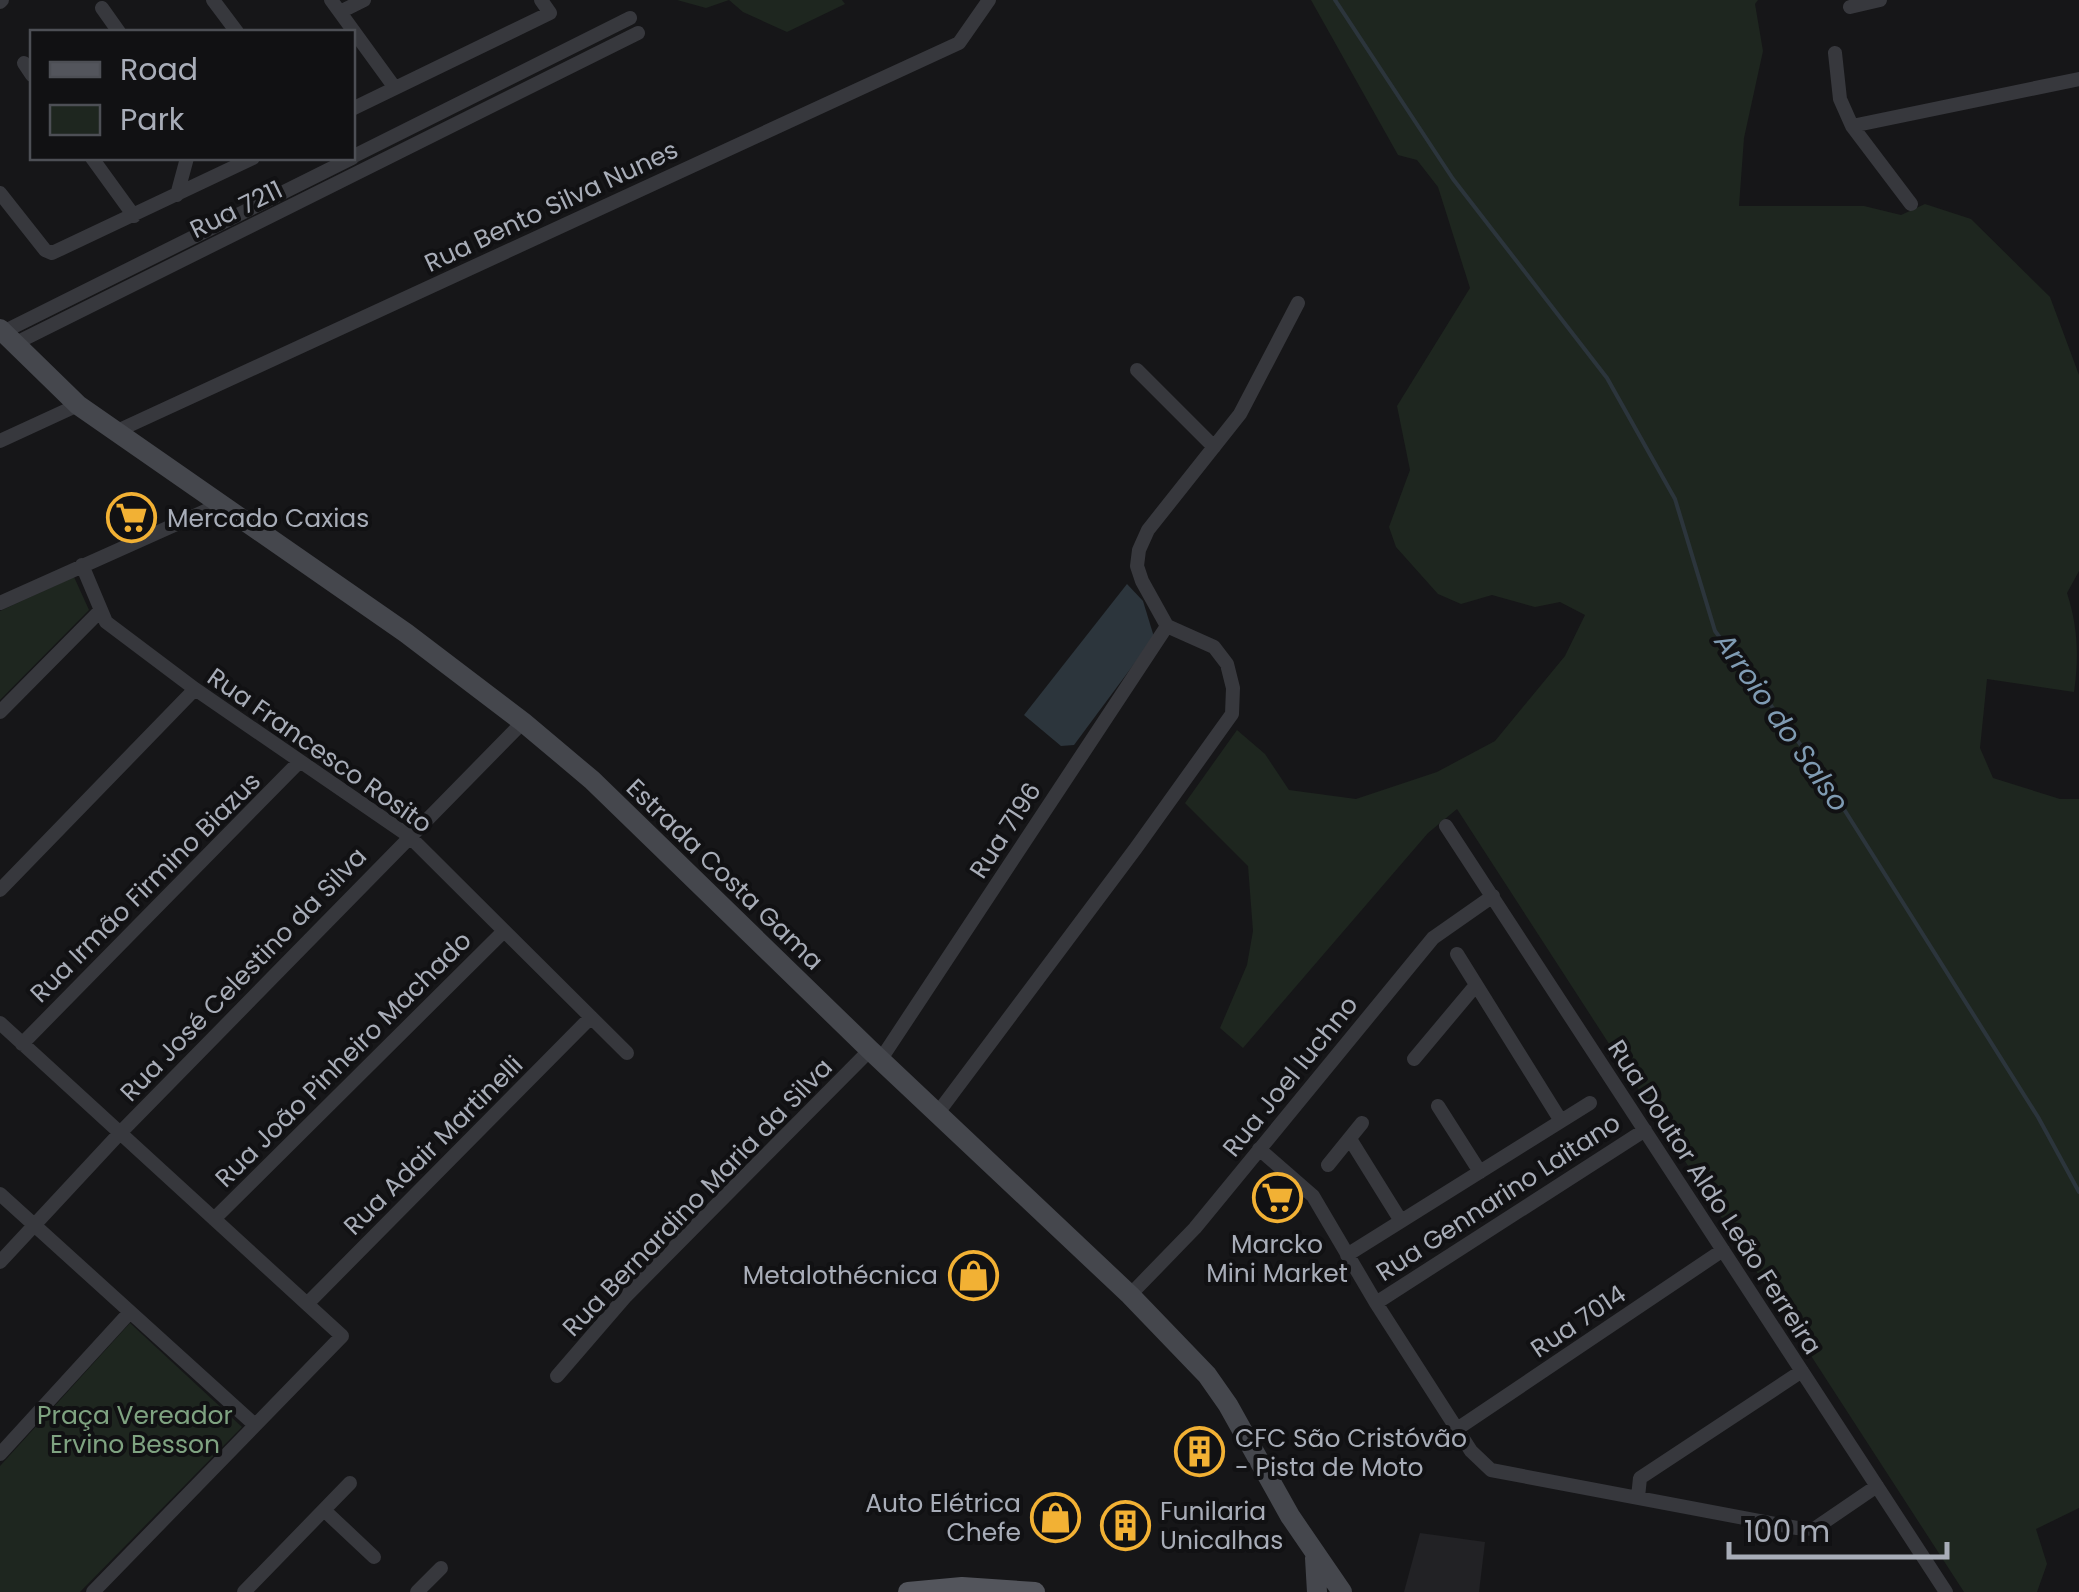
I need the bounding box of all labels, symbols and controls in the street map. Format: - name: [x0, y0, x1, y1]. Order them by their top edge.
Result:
- legend: [30, 30, 355, 160]
- text: Road: [120, 48, 198, 91]
- text: Park: [120, 98, 185, 141]
- street label: Rua Bento Silva Nunes: [419, 132, 684, 281]
- street label: Rua 7211: [184, 172, 288, 247]
- supermarket icon: Mercado Caxias: [106, 492, 158, 544]
- place label: Mercado Caxias: [167, 501, 369, 536]
- water label: Arroio do Salso: [1705, 624, 1858, 820]
- street label: Rua Francesco Rosito: [200, 660, 439, 841]
- street label: Rua Irmão Firmino Biazus: [22, 764, 268, 1010]
- street label: Estrada Costa Gama: [618, 771, 831, 978]
- street label: Rua 7196: [961, 775, 1050, 885]
- street label: Rua José Celestino da Silva: [112, 840, 374, 1109]
- street label: Rua João Pinheiro Machado: [207, 923, 479, 1195]
- street label: Rua Joel Iuchno: [1215, 988, 1366, 1164]
- street label: Rua Doutor Aldo Leão Ferreira: [1600, 1033, 1830, 1361]
- street label: Rua Adair Martinelli: [336, 1048, 531, 1243]
- street label: Rua Bernardino Maria da Silva: [555, 1050, 840, 1344]
- street label: Rua Gennarino Laitano: [1369, 1105, 1627, 1290]
- supermarket icon: Marcko Mini Market: [1251, 1172, 1303, 1224]
- place label: Marcko Mini Market: [1206, 1227, 1348, 1291]
- shop icon: Metalothécnica: [947, 1249, 999, 1301]
- place label: Metalothécnica: [743, 1258, 938, 1293]
- street label: Rua 7014: [1524, 1277, 1633, 1366]
- park label: Praça Vereador Ervino Besson: [37, 1398, 233, 1462]
- place label: CFC São Cristóvão - Pista de Moto: [1235, 1421, 1467, 1485]
- building icon: CFC São Cristóvão - Pista de Moto: [1174, 1426, 1226, 1478]
- place label: Auto Elétrica Chefe: [865, 1486, 1021, 1550]
- shop icon: Auto Elétrica Chefe: [1030, 1491, 1082, 1543]
- place label: Funilaria Unicalhas: [1160, 1494, 1283, 1558]
- scale bar: [1729, 1497, 1946, 1559]
- building icon: Funilaria Unicalhas: [1099, 1499, 1151, 1551]
- text: 100 m: [1744, 1510, 1830, 1553]

